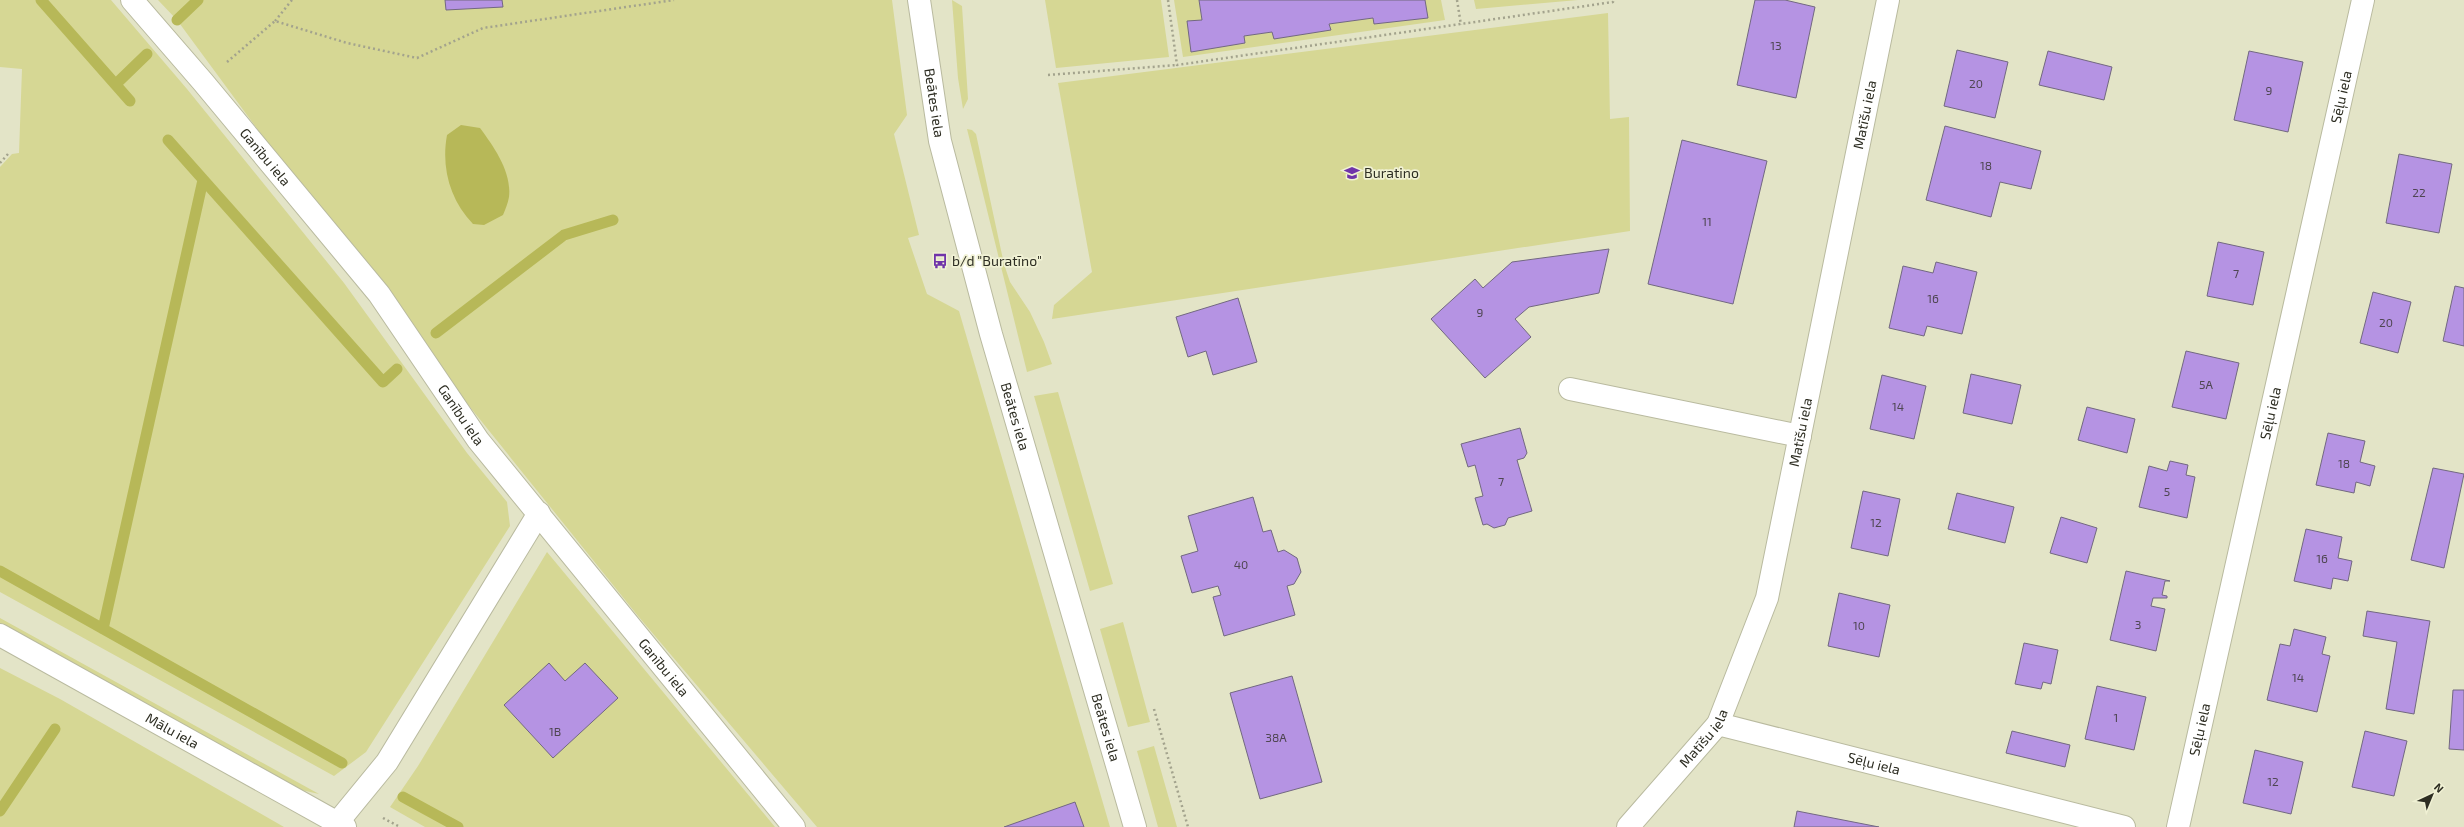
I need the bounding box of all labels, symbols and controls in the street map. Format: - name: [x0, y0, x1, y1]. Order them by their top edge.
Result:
- house number: 13: [1770, 38, 1782, 52]
- street label: Beātes iela: [921, 67, 948, 139]
- street label: Sēļu iela: [2327, 69, 2355, 125]
- house number: 20: [1969, 76, 1983, 90]
- street label: Matīšu iela: [1849, 79, 1880, 151]
- house number: 9: [2266, 83, 2273, 97]
- street label: Ganību iela: [237, 124, 295, 189]
- house number: 18: [1980, 158, 1992, 172]
- school or university icon: Buratino: [1343, 164, 1361, 182]
- place label: Buratino: [1364, 164, 1419, 181]
- house number: 22: [2412, 185, 2426, 199]
- house number: 11: [1702, 214, 1712, 228]
- bus stop icon: b/d "Buratīno": [931, 252, 949, 270]
- place label: b/d "Buratīno": [952, 252, 1042, 269]
- house number: 7: [2233, 266, 2239, 280]
- house number: 16: [1927, 291, 1939, 305]
- house number: 9: [1477, 305, 1484, 319]
- house number: 20: [2379, 315, 2393, 329]
- house number: 5A: [2199, 377, 2213, 391]
- street label: Beātes iela: [998, 380, 1034, 452]
- street label: Ganību iela: [435, 381, 488, 449]
- street label: Sēļu iela: [2256, 385, 2284, 441]
- street label: Matīšu iela: [1785, 396, 1815, 468]
- house number: 14: [1892, 399, 1904, 413]
- house number: 18: [2338, 456, 2350, 470]
- house number: 7: [1498, 474, 1504, 488]
- house number: 5: [2164, 484, 2170, 498]
- house number: 12: [1870, 515, 1882, 529]
- house number: 16: [2316, 551, 2328, 565]
- house number: 40: [1234, 557, 1248, 571]
- house number: 3: [2135, 617, 2141, 631]
- house number: 10: [1853, 618, 1865, 632]
- street label: Ganību iela: [635, 635, 693, 700]
- house number: 14: [2292, 670, 2304, 684]
- street label: Beātes iela: [1088, 691, 1124, 763]
- street label: Sēļu iela: [2185, 701, 2213, 757]
- street label: Matīšu iela: [1675, 707, 1731, 770]
- street label: Mālu iela: [143, 709, 202, 752]
- house number: 1: [2114, 710, 2118, 724]
- house number: 1B: [549, 724, 561, 738]
- house number: 38A: [1265, 730, 1287, 744]
- street label: Sēļu iela: [1846, 748, 1902, 778]
- house number: 12: [2267, 774, 2279, 788]
- north arrow: [2412, 775, 2452, 815]
- text: N: [2432, 780, 2447, 795]

